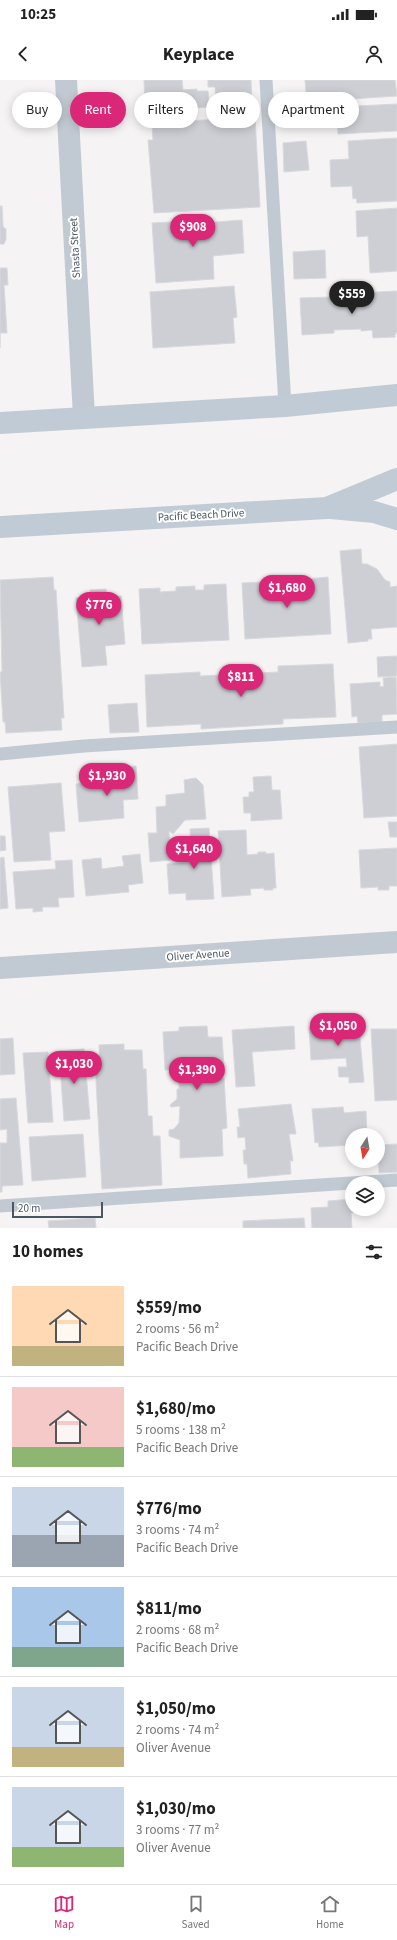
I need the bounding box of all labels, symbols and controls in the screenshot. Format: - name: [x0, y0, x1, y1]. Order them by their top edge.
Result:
- text: 10:25: [20, 4, 56, 25]
- text: Keyplace: [163, 42, 234, 67]
- icon: back: [12, 43, 34, 65]
- icon: person: [363, 43, 385, 65]
- chip: Buy: [12, 92, 62, 128]
- chip: Rent: [70, 92, 126, 128]
- chip: Filters: [134, 92, 198, 128]
- chip: New: [206, 92, 260, 128]
- chip: Apartment: [268, 92, 359, 128]
- pin: $908: [169, 214, 217, 248]
- street label: Shasta Street: [66, 217, 84, 279]
- text: $908: [179, 218, 207, 236]
- pin: $559: [328, 281, 376, 315]
- text: $559: [338, 285, 366, 303]
- street label: Pacific Beach Drive: [157, 505, 245, 525]
- pin: $1,680: [254, 575, 320, 609]
- text: $1,680: [268, 579, 306, 597]
- pin: $776: [75, 592, 123, 626]
- text: $776: [85, 596, 113, 614]
- pin: $811: [217, 664, 265, 698]
- text: $811: [227, 668, 255, 686]
- pin: $1,930: [74, 763, 140, 797]
- text: $1,930: [88, 767, 126, 785]
- pin: $1,640: [161, 836, 227, 870]
- text: $1,640: [175, 840, 213, 858]
- street label: Oliver Avenue: [166, 945, 231, 965]
- pin: $1,050: [305, 1013, 371, 1047]
- text: $1,050: [319, 1017, 357, 1035]
- pin: $1,030: [41, 1051, 107, 1085]
- text: $1,030: [55, 1055, 93, 1073]
- pin: $1,390: [164, 1057, 230, 1091]
- text: $1,390: [178, 1061, 216, 1079]
- north arrow: [345, 1128, 385, 1168]
- map controls: [345, 1128, 385, 1216]
- button: layers: [345, 1176, 385, 1216]
- scale bar: [12, 1200, 103, 1219]
- text: 20 m: [18, 1201, 40, 1216]
- text: 10 homes: [12, 1240, 83, 1264]
- icon: filters: [363, 1241, 385, 1263]
- text: $559/mo: [136, 1296, 202, 1320]
- icon: home: [44, 1302, 92, 1350]
- text: 2 rooms · 56 m²: [136, 1320, 219, 1338]
- text: Pacific Beach Drive: [136, 1338, 238, 1356]
- text: $1,680/mo: [136, 1397, 216, 1421]
- icon: home: [44, 1403, 92, 1451]
- text: 5 rooms · 138 m²: [136, 1421, 226, 1439]
- text: Pacific Beach Drive: [136, 1439, 238, 1457]
- text: $776/mo: [136, 1497, 202, 1521]
- icon: home: [44, 1503, 92, 1551]
- text: 3 rooms · 74 m²: [136, 1521, 219, 1539]
- text: Pacific Beach Drive: [136, 1539, 238, 1557]
- text: $811/mo: [136, 1597, 202, 1621]
- icon: home: [44, 1603, 92, 1651]
- text: 2 rooms · 68 m²: [136, 1621, 219, 1639]
- text: Pacific Beach Drive: [136, 1639, 238, 1657]
- text: $1,050/mo: [136, 1697, 216, 1721]
- icon: home: [44, 1703, 92, 1751]
- text: 2 rooms · 74 m²: [136, 1721, 219, 1739]
- text: Oliver Avenue: [136, 1739, 211, 1757]
- text: $1,030/mo: [136, 1797, 216, 1821]
- icon: home: [44, 1803, 92, 1851]
- text: 3 rooms · 77 m²: [136, 1821, 219, 1839]
- text: Oliver Avenue: [136, 1839, 211, 1857]
- tab: Map: [53, 1893, 75, 1932]
- tab: Saved: [182, 1893, 210, 1932]
- tab: Home: [316, 1893, 344, 1932]

